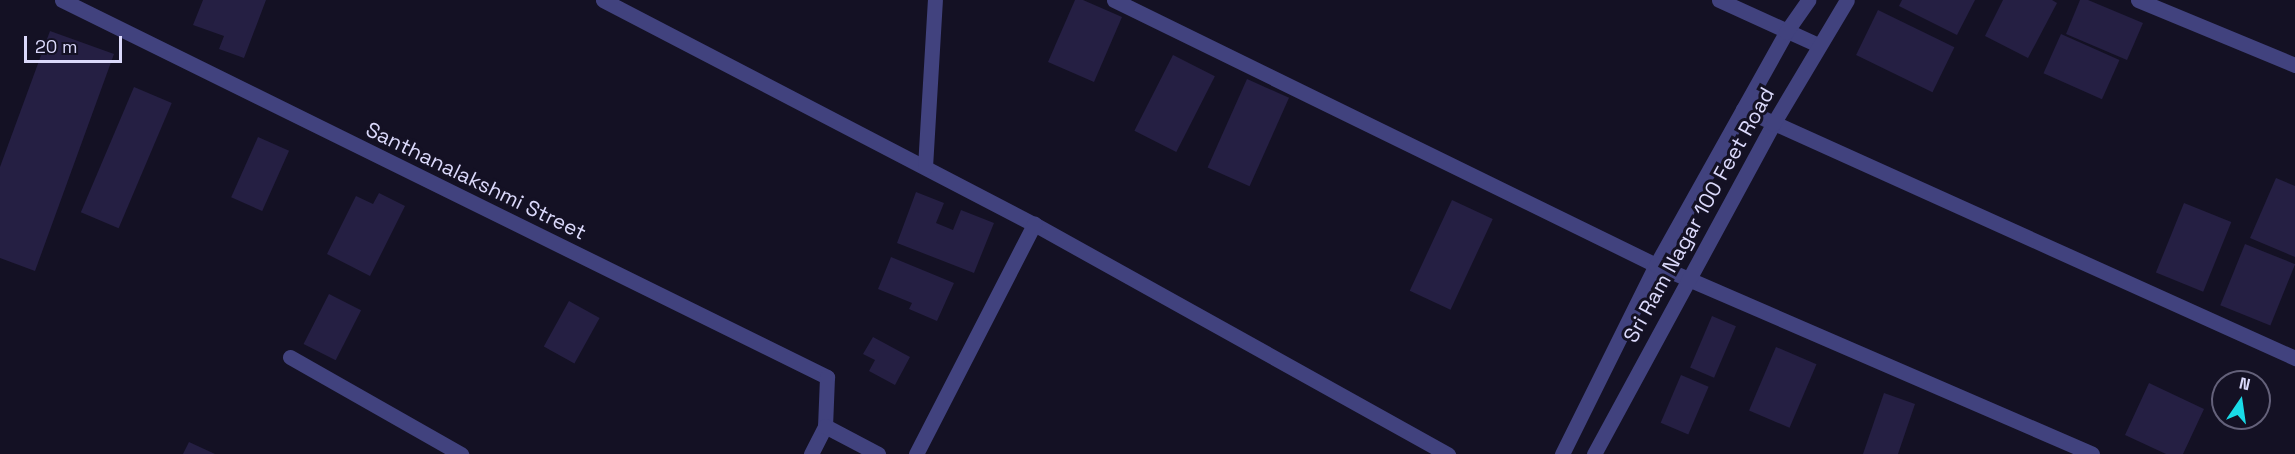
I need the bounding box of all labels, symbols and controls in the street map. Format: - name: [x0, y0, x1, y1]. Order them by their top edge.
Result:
- scale bar: [27, 24, 124, 62]
- text: 20 m: [35, 35, 78, 58]
- street label: Sri Ram Nagar 100 Feet Road: [1618, 83, 1780, 347]
- street label: Santhanalakshmi Street: [362, 117, 590, 245]
- north arrow: [2211, 370, 2271, 430]
- text: N: [2237, 372, 2252, 395]

